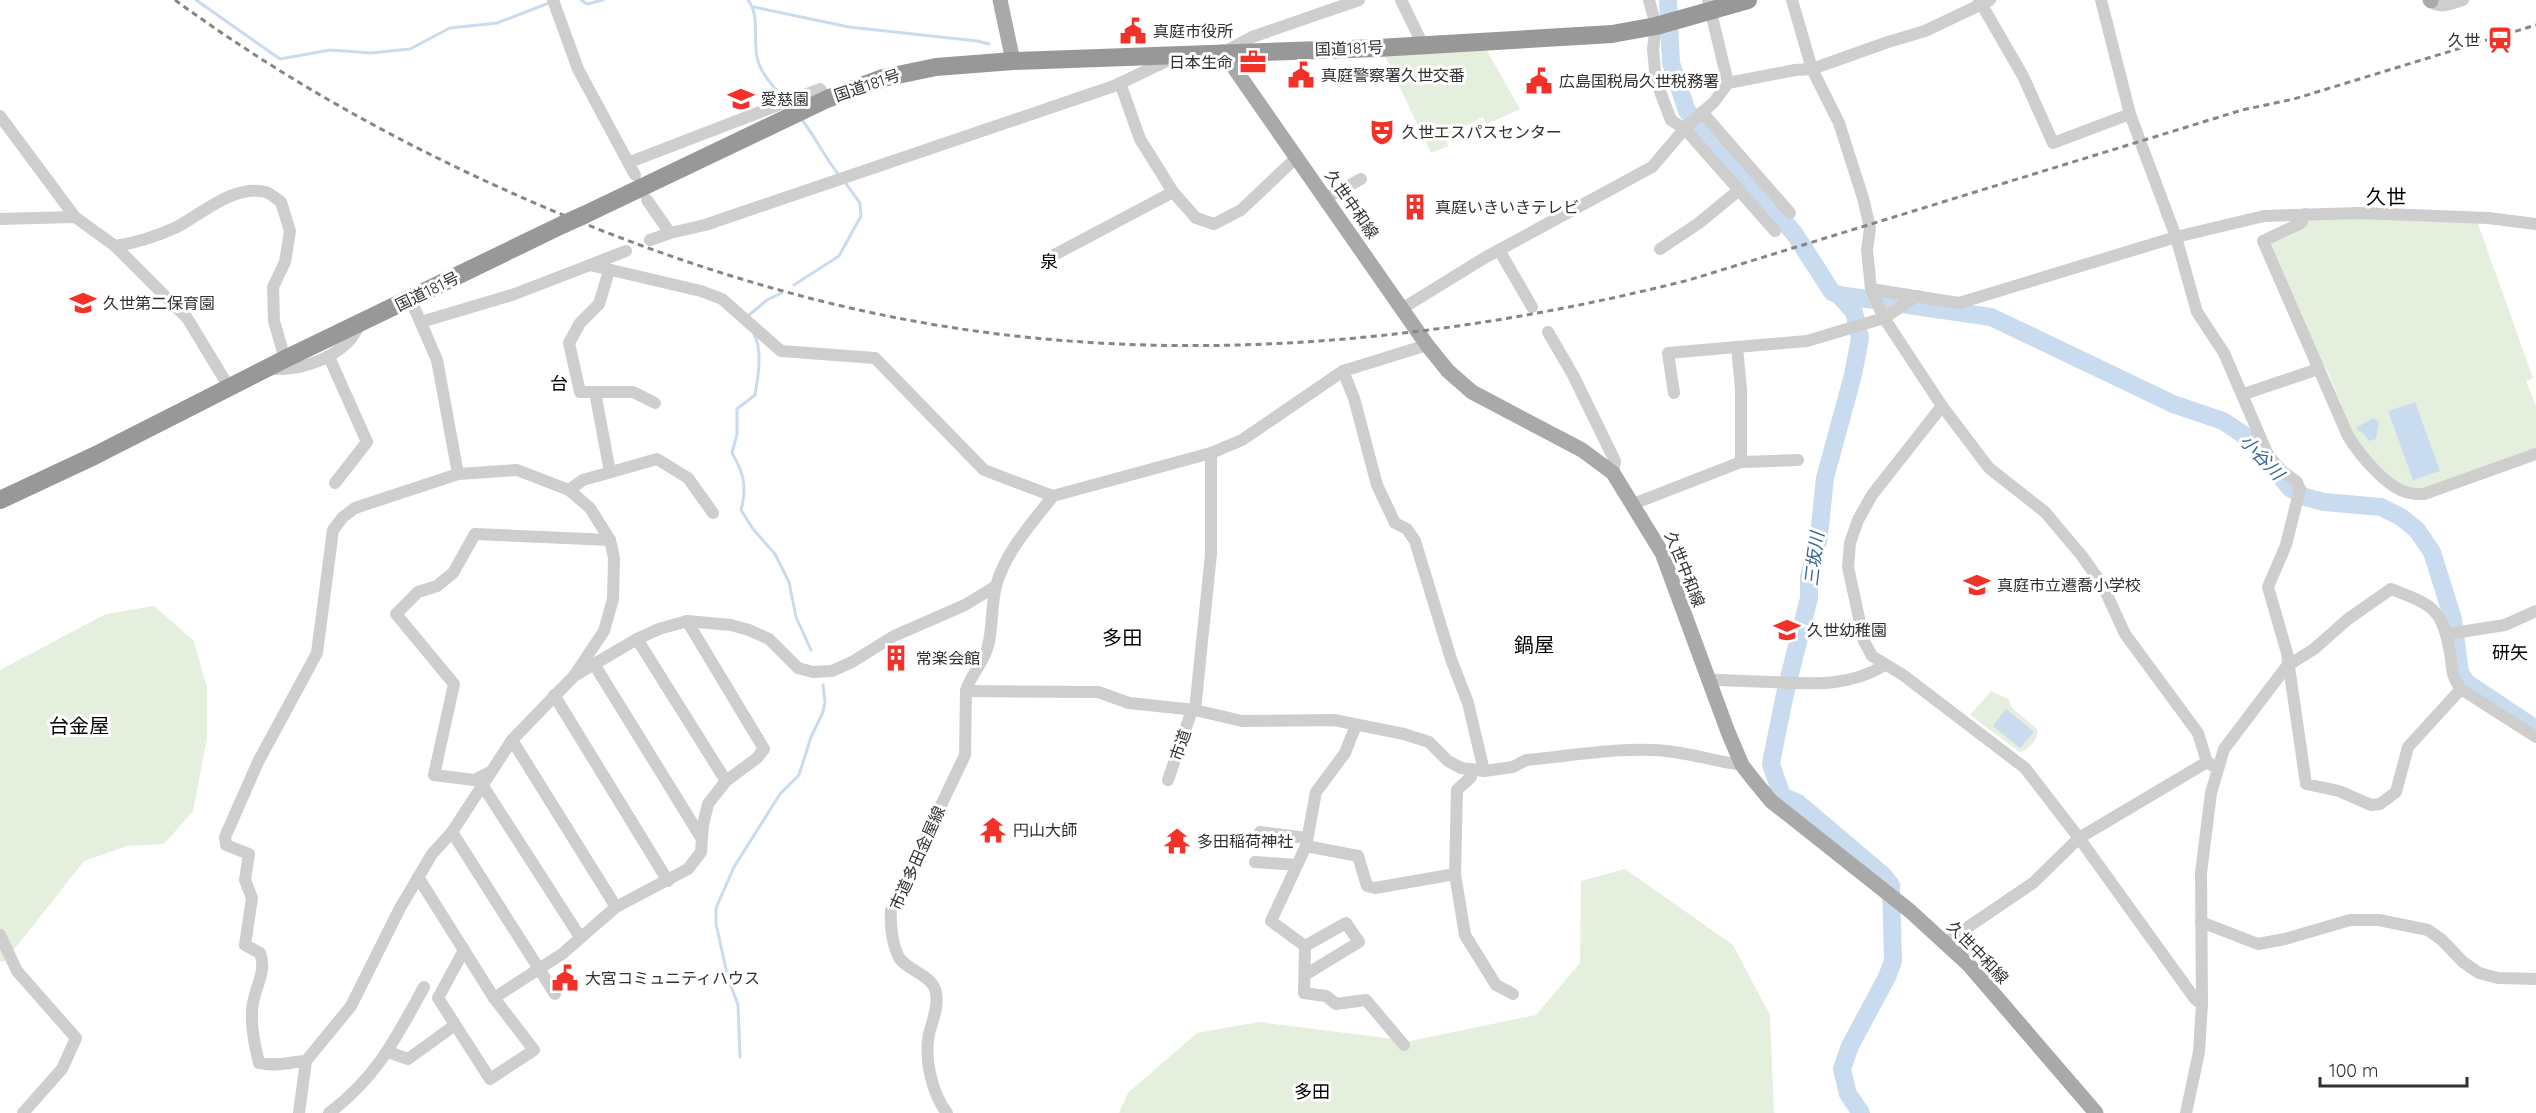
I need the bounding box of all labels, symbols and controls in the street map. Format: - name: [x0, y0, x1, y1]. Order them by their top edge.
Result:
- public building icon: 真庭市役所: [1118, 16, 1148, 46]
- place label: 真庭市役所: [1153, 21, 1233, 41]
- station icon: 久世: [2485, 25, 2515, 55]
- place label: 久世: [2448, 30, 2480, 50]
- street label: 国道181号: [1314, 37, 1384, 59]
- office icon: 日本生命: [1238, 47, 1268, 77]
- place label: 日本生命: [1169, 52, 1233, 72]
- public building icon: 真庭警察署久世交番: [1286, 60, 1316, 90]
- street label: 国道181号: [831, 64, 903, 106]
- place label: 真庭警察署久世交番: [1321, 65, 1465, 85]
- public building icon: 広島国税局久世税務署: [1524, 66, 1554, 96]
- place label: 広島国税局久世税務署: [1559, 71, 1719, 91]
- school or university icon: 愛慈園: [726, 84, 756, 114]
- place label: 愛慈園: [761, 89, 809, 109]
- theatre icon: 久世エスパスセンター: [1367, 117, 1397, 147]
- place label: 久世エスパスセンター: [1402, 122, 1562, 142]
- street label: 久世中和線: [1321, 165, 1383, 243]
- district label: 久世: [2366, 184, 2406, 209]
- building icon: 真庭いきいきテレビ: [1400, 192, 1430, 222]
- place label: 真庭いきいきテレビ: [1435, 197, 1579, 217]
- district label: 泉: [1040, 250, 1058, 273]
- street label: 国道181号: [392, 267, 462, 315]
- school or university icon: 久世第二保育園: [68, 288, 98, 318]
- place label: 久世第二保育園: [103, 293, 215, 313]
- district label: 台: [550, 372, 568, 395]
- water label: 小谷川: [2235, 429, 2290, 486]
- street label: 久世中和線: [1661, 528, 1709, 610]
- water label: 三坂川: [1799, 529, 1829, 587]
- school or university icon: 真庭市立遷喬小学校: [1962, 570, 1992, 600]
- place label: 真庭市立遷喬小学校: [1997, 575, 2141, 595]
- school or university icon: 久世幼稚園: [1772, 615, 1802, 645]
- place label: 久世幼稚園: [1807, 620, 1887, 640]
- district label: 多田: [1102, 625, 1142, 650]
- district label: 鍋屋: [1514, 632, 1554, 657]
- district label: 研矢: [2492, 641, 2528, 664]
- building icon: 常楽会館: [881, 643, 911, 673]
- place label: 常楽会館: [916, 648, 980, 668]
- district label: 台金屋: [49, 713, 109, 738]
- street label: 市道: [1165, 727, 1195, 763]
- street label: 市道多田金屋線: [885, 803, 949, 913]
- temple icon: 円山大師: [978, 815, 1008, 845]
- place label: 円山大師: [1013, 820, 1077, 840]
- temple icon: 多田稲荷神社: [1162, 826, 1192, 856]
- place label: 多田稲荷神社: [1197, 831, 1293, 851]
- street label: 久世中和線: [1943, 916, 2013, 988]
- public building icon: 大宮コミュニティハウス: [550, 963, 580, 993]
- place label: 大宮コミュニティハウス: [585, 968, 760, 988]
- scale bar: [2320, 1050, 2467, 1088]
- text: 100 m: [2329, 1059, 2378, 1082]
- district label: 多田: [1294, 1080, 1330, 1103]

